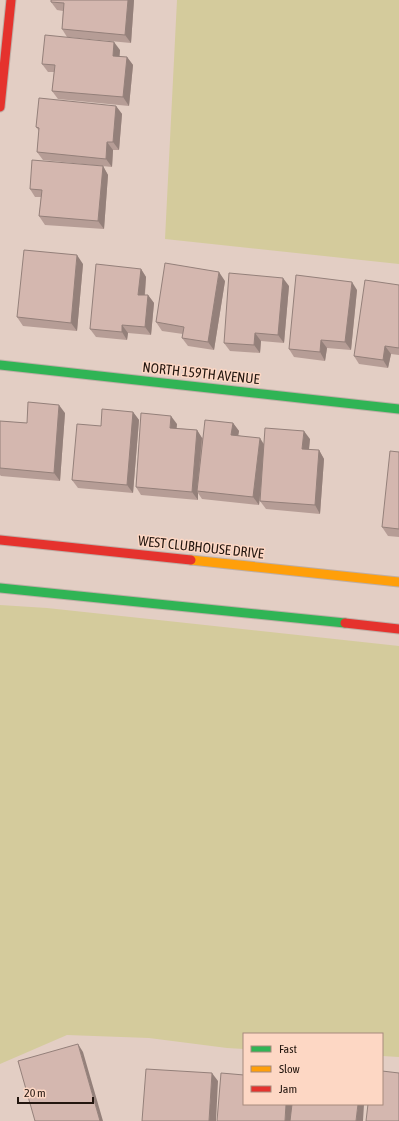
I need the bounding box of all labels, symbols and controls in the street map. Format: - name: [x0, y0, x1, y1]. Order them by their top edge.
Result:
- street label: NORTH 159TH AVENUE: [142, 359, 260, 387]
- street label: WEST CLUBHOUSE DRIVE: [137, 532, 265, 562]
- legend: [243, 1033, 383, 1105]
- text: Fast: [279, 1042, 297, 1056]
- text: Slow: [279, 1062, 300, 1076]
- scale bar: [18, 1079, 93, 1105]
- text: Jam: [279, 1082, 297, 1096]
- text: 20 m: [24, 1086, 46, 1100]

